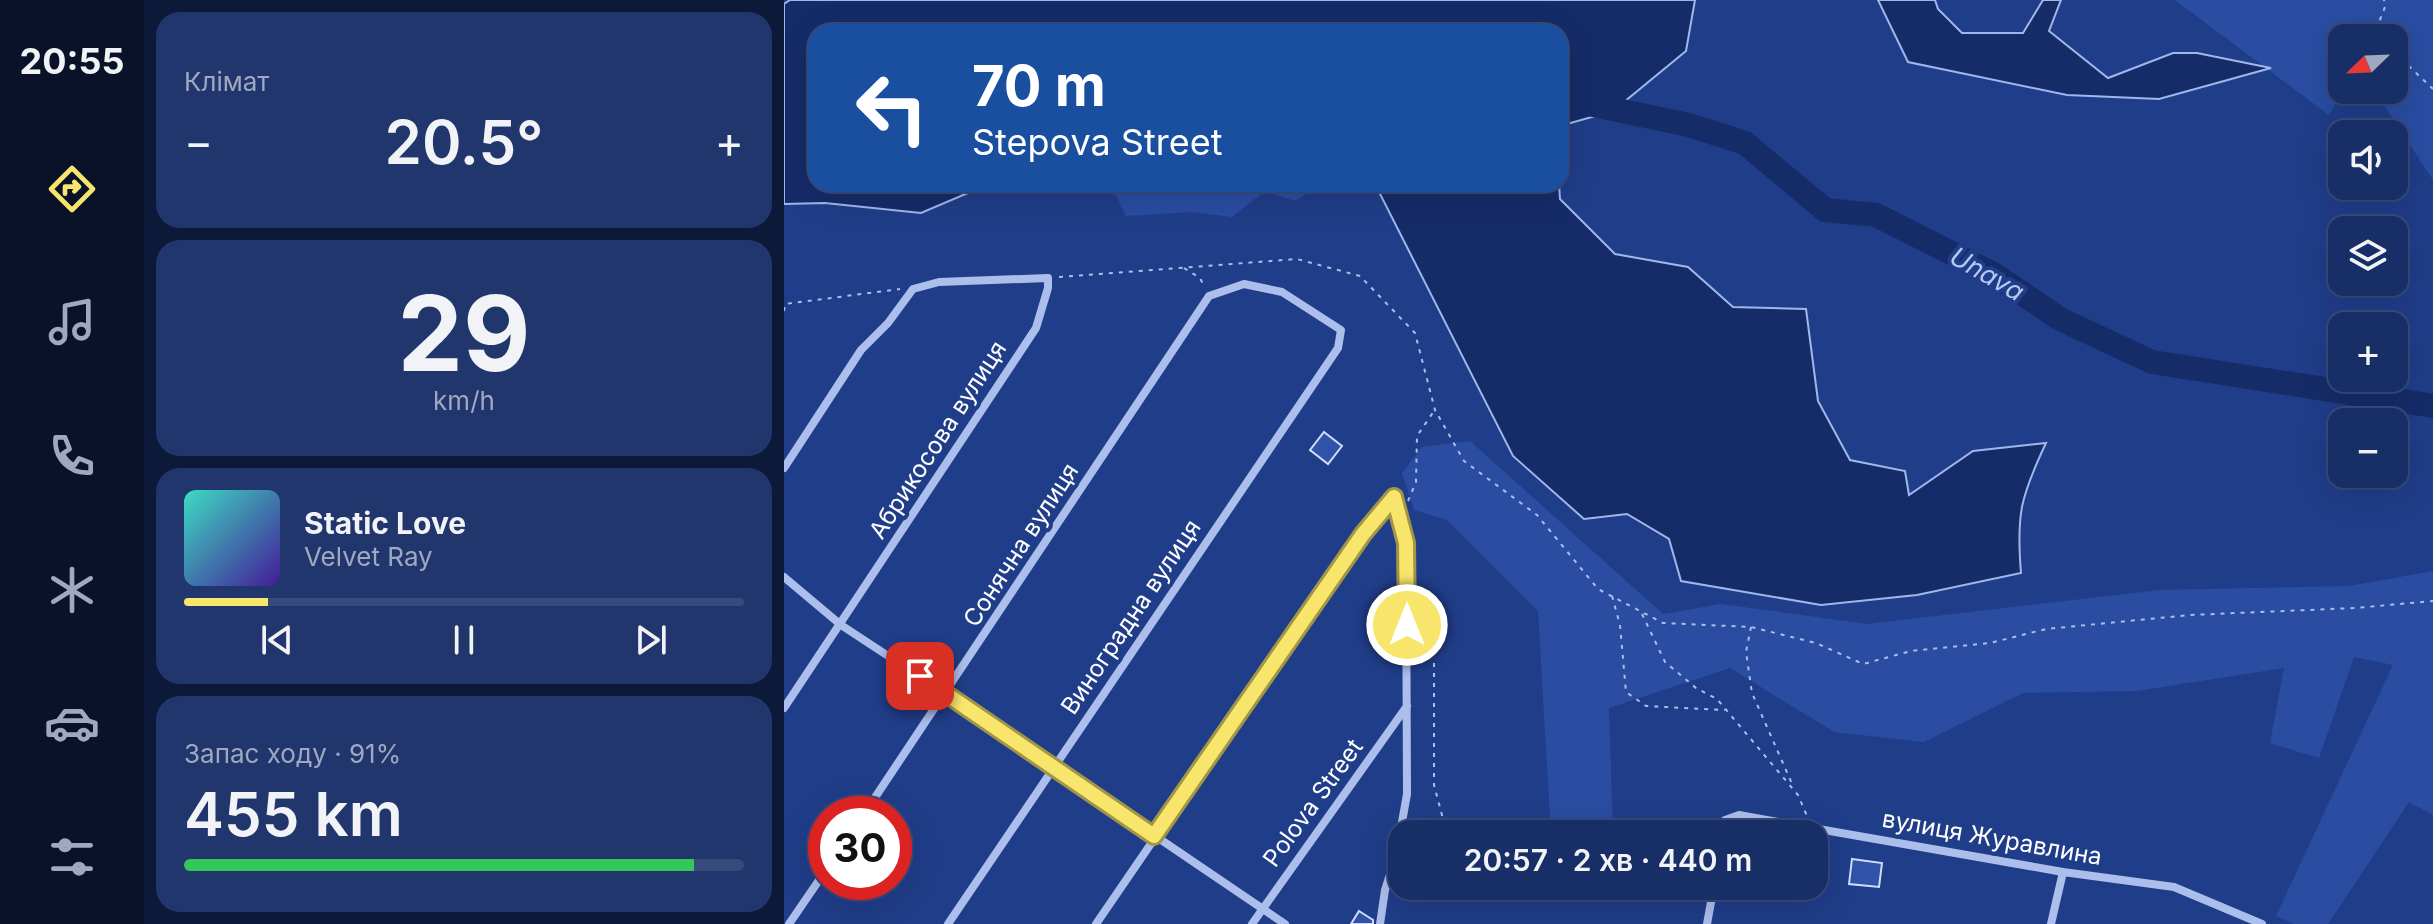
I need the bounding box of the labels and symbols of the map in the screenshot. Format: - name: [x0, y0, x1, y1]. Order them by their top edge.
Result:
- north arrow: [2328, 24, 2408, 104]
- water label: Unava: [1945, 240, 2030, 307]
- street label: Абрикосова вулиця: [863, 335, 1012, 544]
- street label: Сонячна вулиця: [957, 457, 1084, 632]
- street label: Виноградна вулиця: [1055, 514, 1207, 720]
- position arrow: [1365, 583, 1449, 667]
- pin: [886, 642, 954, 710]
- street label: Polova Street: [1257, 733, 1369, 872]
- speed limit sign: 30: [808, 796, 912, 900]
- street label: вулиця Журавлина: [1880, 804, 2104, 871]

